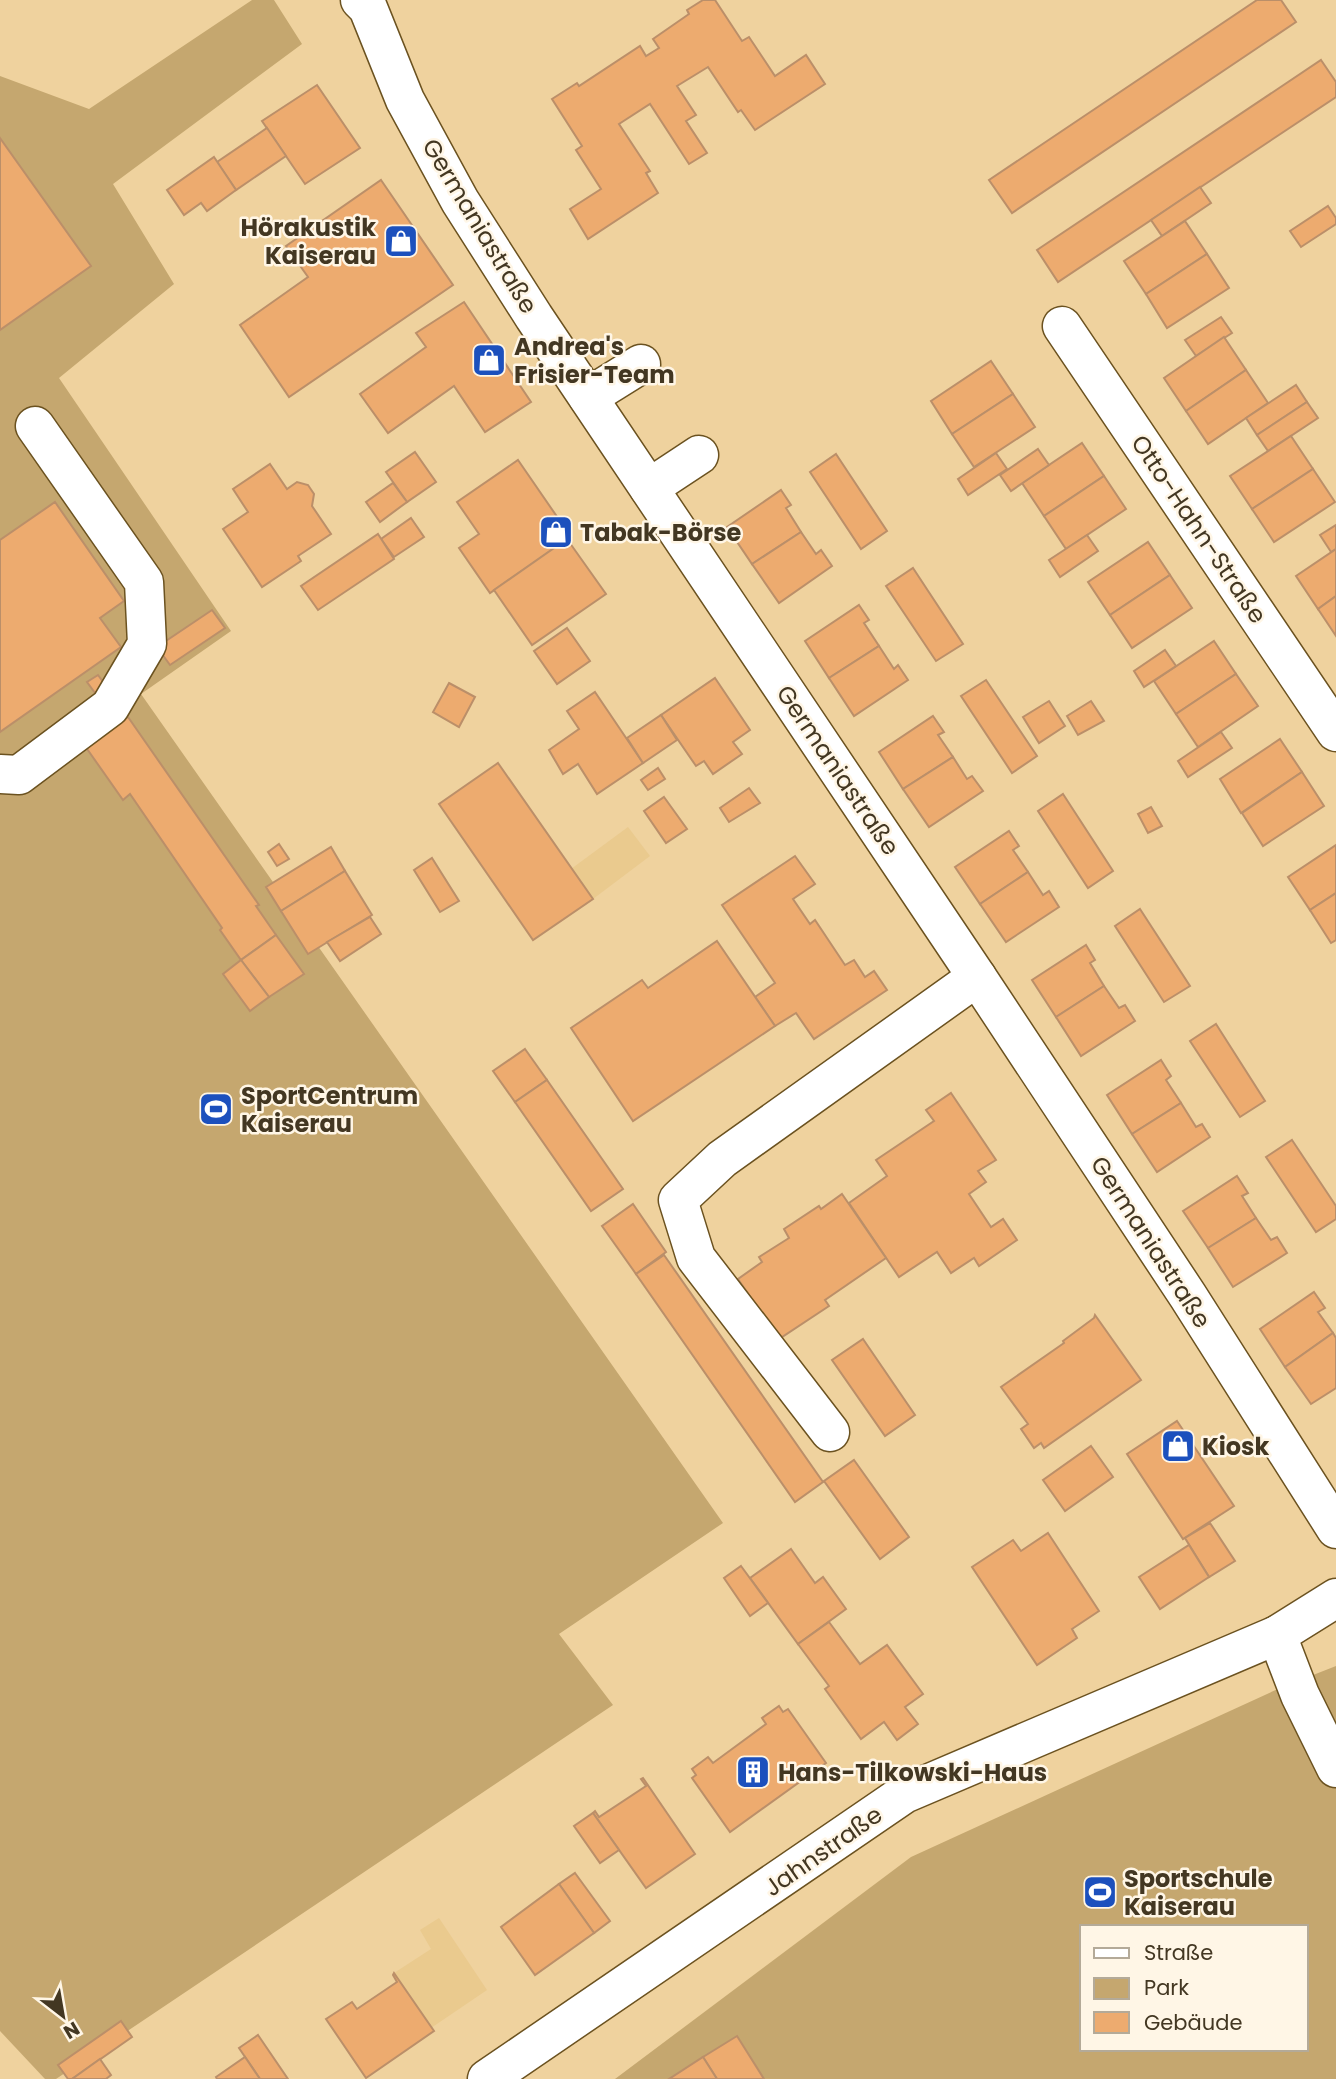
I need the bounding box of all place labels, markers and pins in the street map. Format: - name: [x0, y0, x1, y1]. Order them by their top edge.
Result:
- place label: Hörakustik Kaiserau: [241, 211, 376, 272]
- shop icon: Hörakustik Kaiserau: [382, 222, 420, 260]
- place label: Andrea's Frisier-Team: [514, 330, 675, 391]
- shop icon: Andrea's Frisier-Team: [470, 341, 508, 379]
- shop icon: Tabak-Börse: [537, 513, 575, 551]
- place label: Tabak-Börse: [580, 516, 742, 549]
- place label: SportCentrum Kaiserau: [241, 1079, 418, 1140]
- sports icon: SportCentrum Kaiserau: [197, 1090, 235, 1128]
- shop icon: Kiosk: [1159, 1427, 1197, 1465]
- place label: Kiosk: [1202, 1430, 1269, 1463]
- building icon: Hans-Tilkowski-Haus: [734, 1753, 772, 1791]
- place label: Hans-Tilkowski-Haus: [778, 1756, 1047, 1789]
- place label: Sportschule Kaiserau: [1124, 1862, 1273, 1923]
- sports icon: Sportschule Kaiserau: [1081, 1873, 1119, 1911]

